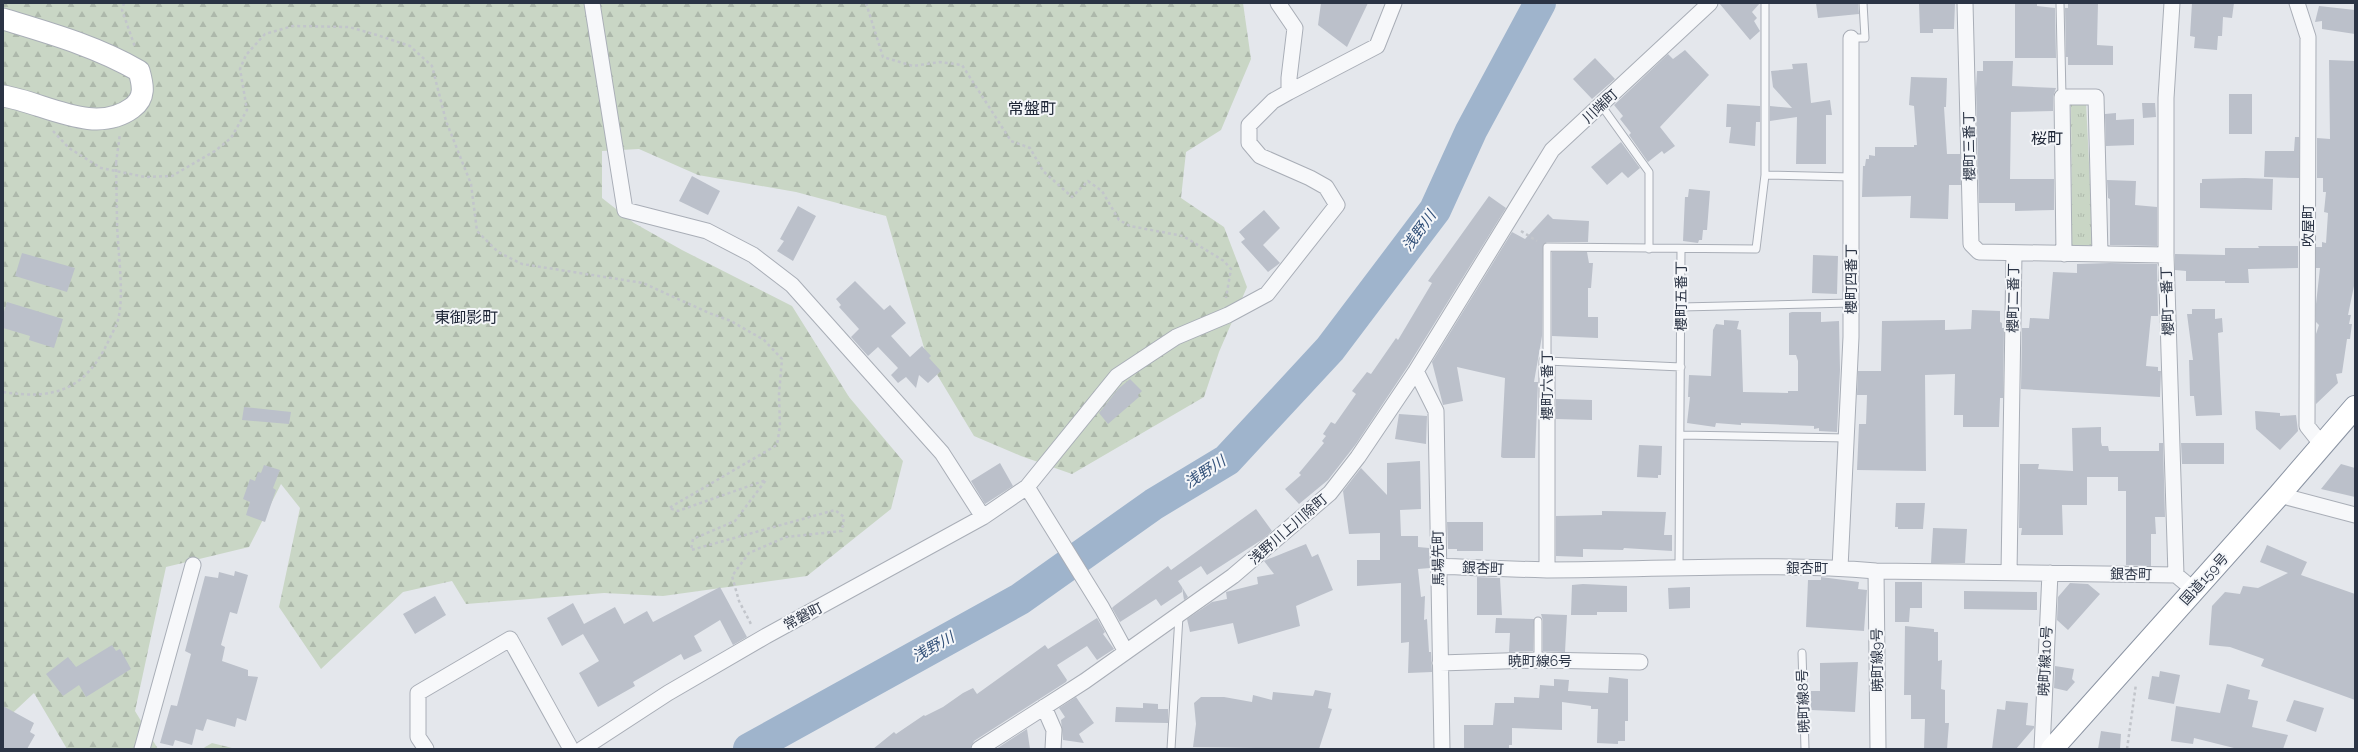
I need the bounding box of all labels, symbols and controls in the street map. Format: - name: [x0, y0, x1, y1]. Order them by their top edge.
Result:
- street label: 川端町: [1579, 86, 1621, 126]
- district label: 常盤町: [1008, 99, 1056, 118]
- street label: 櫻町三番丁: [1960, 111, 1978, 181]
- district label: 桜町: [2031, 129, 2063, 148]
- street label: 吹屋町: [2300, 205, 2316, 247]
- water label: 浅野川: [1398, 206, 1441, 254]
- street label: 櫻町四番丁: [1843, 244, 1859, 314]
- street label: 櫻町五番丁: [1673, 261, 1689, 331]
- street label: 櫻町二番丁: [2004, 263, 2022, 333]
- street label: 櫻町一番丁: [2158, 266, 2176, 336]
- district label: 東御影町: [434, 308, 498, 327]
- street label: 櫻町六番丁: [1539, 350, 1555, 420]
- water label: 浅野川: [1181, 451, 1230, 492]
- street label: 浅野川上川除町: [1246, 491, 1330, 567]
- street label: 馬場先町: [1430, 530, 1446, 586]
- street label: 国道159号: [2177, 550, 2231, 608]
- street label: 銀杏町: [1462, 559, 1504, 577]
- street label: 銀杏町: [1786, 560, 1828, 576]
- street label: 銀杏町: [2110, 566, 2152, 582]
- street label: 常磐町: [781, 599, 825, 633]
- street label: 暁町線10号: [2035, 625, 2055, 697]
- water label: 浅野川: [909, 627, 959, 666]
- street label: 暁町線9号: [1868, 628, 1886, 692]
- street label: 暁町線6号: [1508, 653, 1572, 669]
- street label: 暁町線8号: [1794, 669, 1812, 733]

